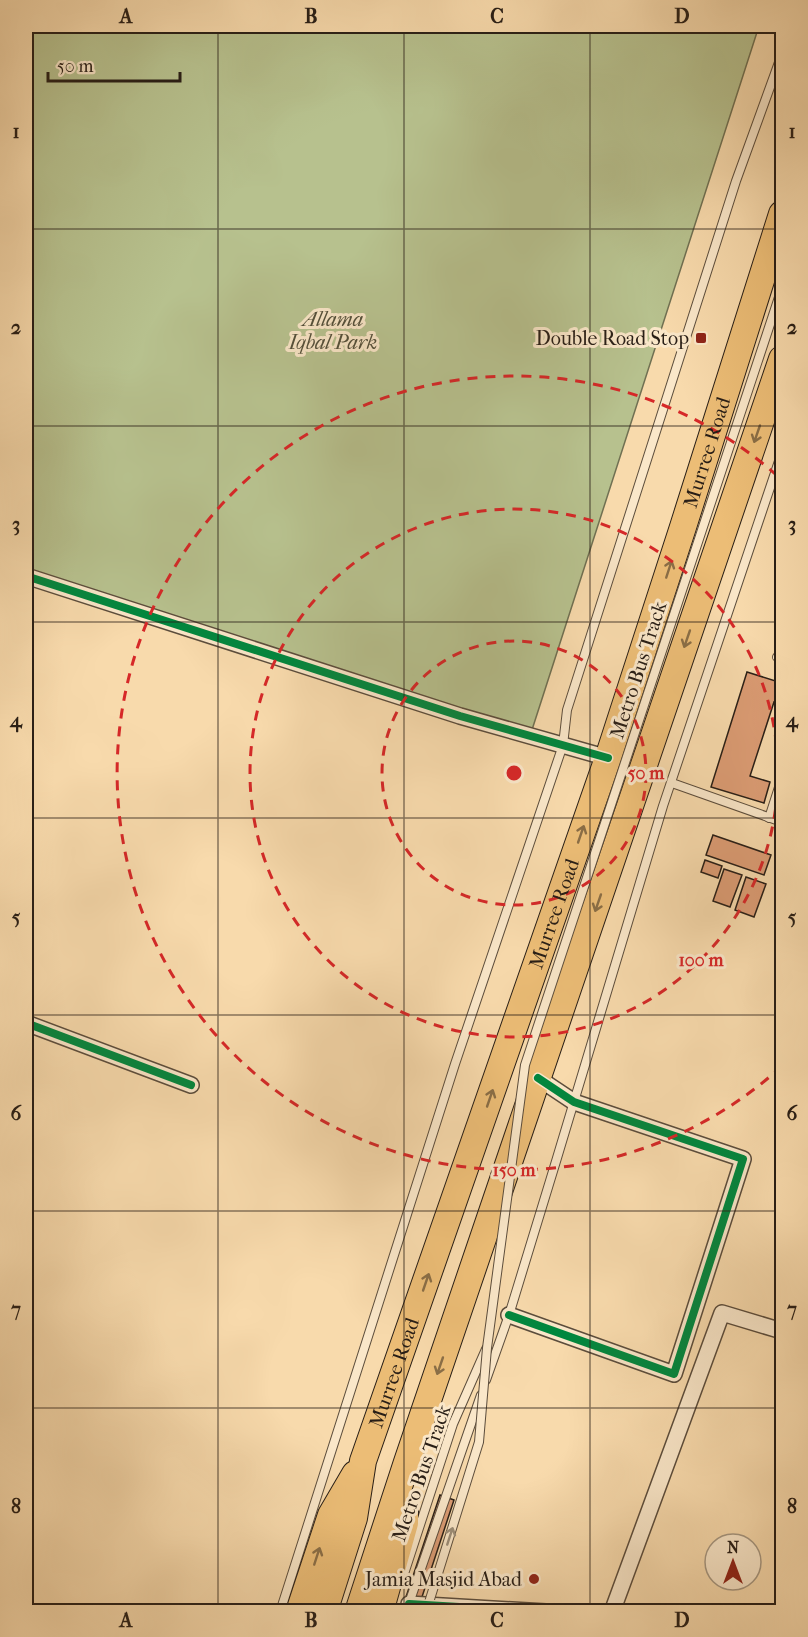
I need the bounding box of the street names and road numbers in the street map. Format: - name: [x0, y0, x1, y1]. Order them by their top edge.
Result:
- street label: Murree Road: [679, 393, 736, 511]
- street label: Metro Bus Track: [605, 598, 672, 742]
- street label: Murree Road: [524, 855, 584, 972]
- street label: Murree Road: [365, 1314, 424, 1431]
- street label: Metro Bus Track: [387, 1401, 456, 1544]

